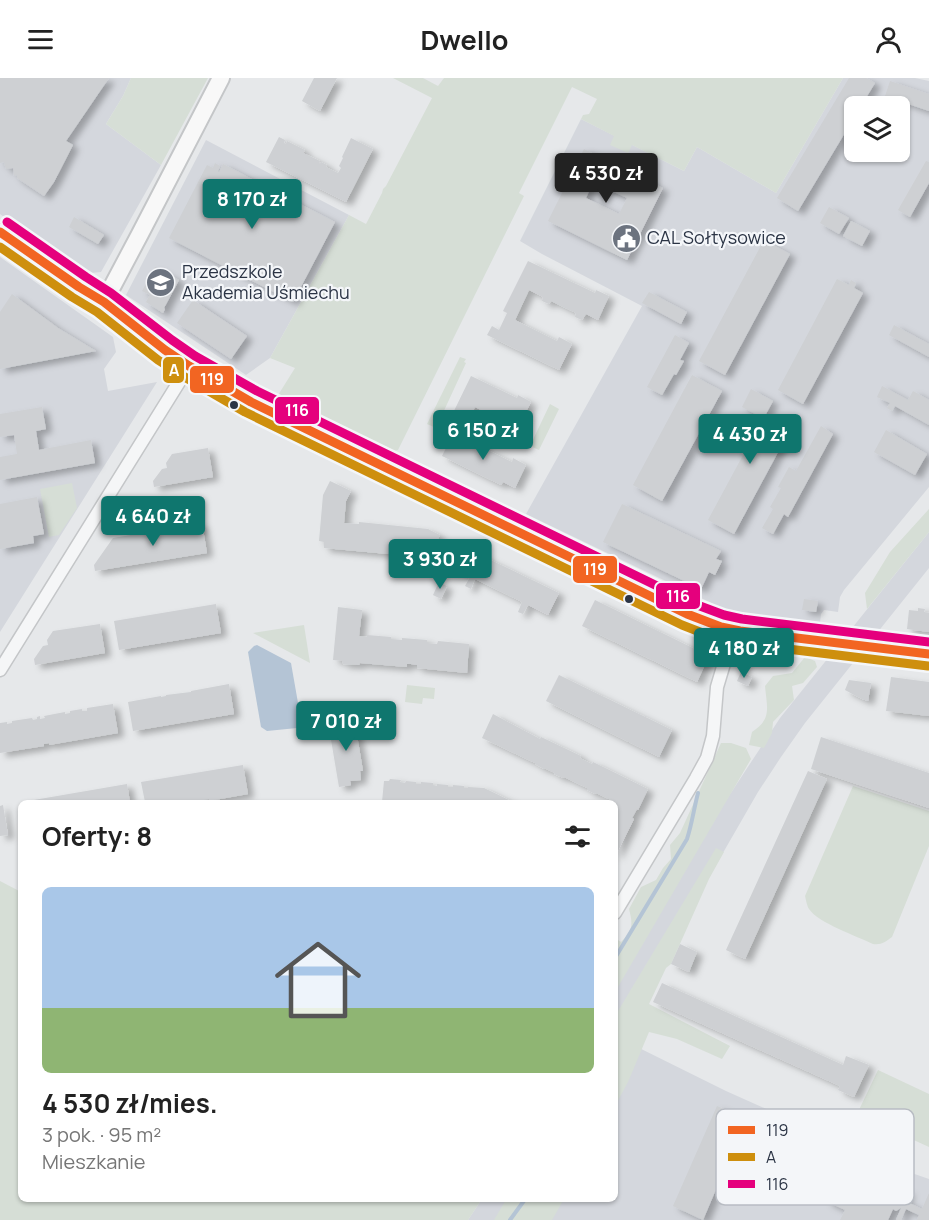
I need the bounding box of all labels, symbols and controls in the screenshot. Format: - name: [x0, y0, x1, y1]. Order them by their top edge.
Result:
- text: Dwello: [420, 21, 509, 58]
- icon: menu: [24, 23, 57, 56]
- icon: person: [872, 23, 905, 56]
- map controls: [844, 96, 910, 162]
- button: layers: [844, 96, 910, 162]
- pin: 4 530 zł: [544, 153, 668, 204]
- text: 4 530 zł: [569, 159, 643, 186]
- pin: 8 170 zł: [190, 179, 314, 230]
- text: 8 170 zł: [217, 185, 287, 212]
- public building icon: CAL Sołtysowice: [610, 222, 642, 254]
- place label: CAL Sołtysowice: [647, 225, 786, 249]
- place label: Przedszkole Akademia Uśmiechu: [182, 259, 350, 304]
- school or university icon: Przedszkole Akademia Uśmiechu: [145, 266, 177, 298]
- line badge: A: [162, 356, 185, 384]
- text: A: [169, 359, 180, 381]
- line badge: 119: [189, 365, 235, 394]
- text: 119: [200, 368, 224, 390]
- line badge: 116: [274, 396, 320, 425]
- unlabelled marker: [228, 399, 240, 411]
- text: 116: [285, 399, 309, 421]
- pin: 6 150 zł: [421, 410, 545, 461]
- pin: 4 430 zł: [688, 414, 812, 465]
- text: 6 150 zł: [447, 416, 519, 443]
- text: 4 430 zł: [713, 420, 787, 447]
- pin: 4 640 zł: [91, 496, 215, 547]
- text: 4 640 zł: [115, 502, 191, 529]
- pin: 3 930 zł: [378, 539, 502, 590]
- text: 3 930 zł: [403, 545, 477, 572]
- line badge: 119: [572, 555, 618, 584]
- text: 119: [583, 558, 607, 580]
- line badge: 116: [655, 582, 701, 610]
- text: 116: [666, 585, 690, 607]
- unlabelled marker: [623, 593, 635, 605]
- pin: 4 180 zł: [682, 628, 806, 679]
- text: 4 180 zł: [708, 634, 780, 661]
- pin: 7 010 zł: [284, 701, 408, 752]
- text: 7 010 zł: [310, 707, 382, 734]
- text: Oferty: 8: [42, 818, 152, 854]
- icon: filters: [561, 820, 594, 853]
- icon: home: [264, 926, 372, 1034]
- text: 4 530 zł/mies.: [42, 1085, 218, 1121]
- legend: [716, 1109, 914, 1205]
- text: 119: [766, 1119, 788, 1141]
- text: 3 pok. · 95 m²: [42, 1121, 161, 1148]
- text: A: [766, 1146, 776, 1168]
- text: Mieszkanie: [42, 1148, 146, 1175]
- text: 116: [766, 1173, 788, 1195]

